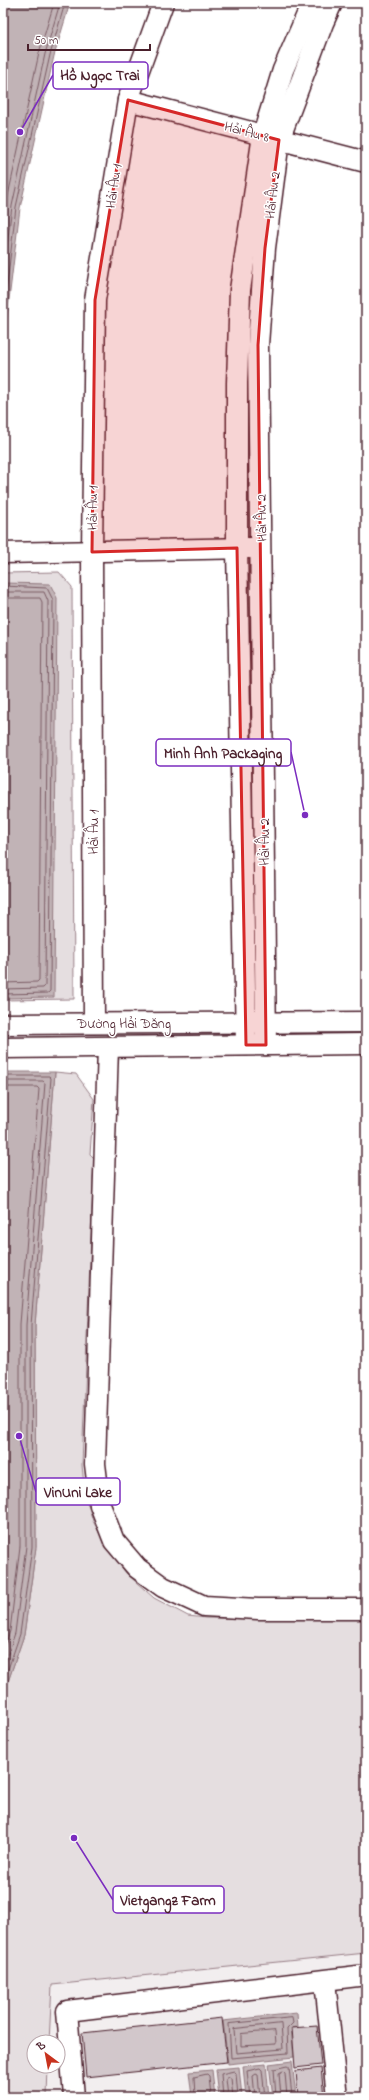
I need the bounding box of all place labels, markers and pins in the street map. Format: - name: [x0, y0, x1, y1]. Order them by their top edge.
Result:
- callout: Hồ Ngọc Trai: [53, 62, 148, 89]
- callout: Minh Anh Packaging: [156, 739, 291, 766]
- callout: VinUni Lake: [36, 1478, 120, 1505]
- callout: Vietgangz Farm: [113, 1886, 224, 1913]

